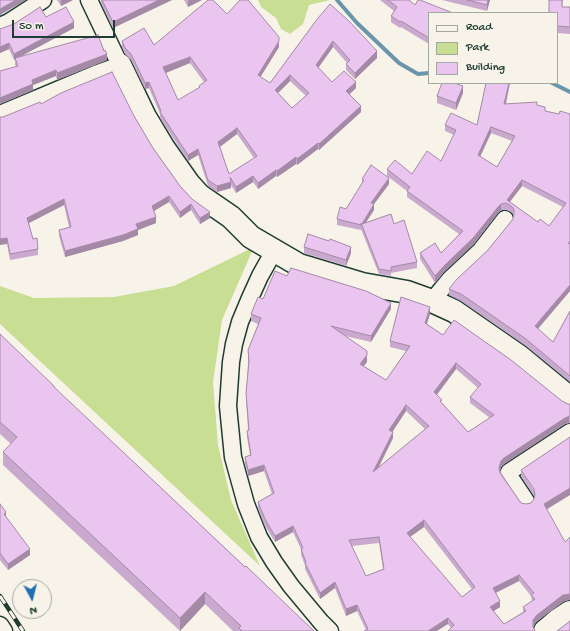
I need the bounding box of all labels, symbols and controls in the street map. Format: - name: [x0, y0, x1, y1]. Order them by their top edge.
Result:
- scale bar: [14, 12, 117, 38]
- legend: [428, 12, 558, 84]
- text: 50 m: [19, 20, 44, 34]
- text: Road: [466, 21, 492, 35]
- text: Park: [466, 41, 489, 55]
- text: Building: [466, 61, 505, 75]
- north arrow: [12, 579, 52, 619]
- text: N: [29, 604, 38, 616]

